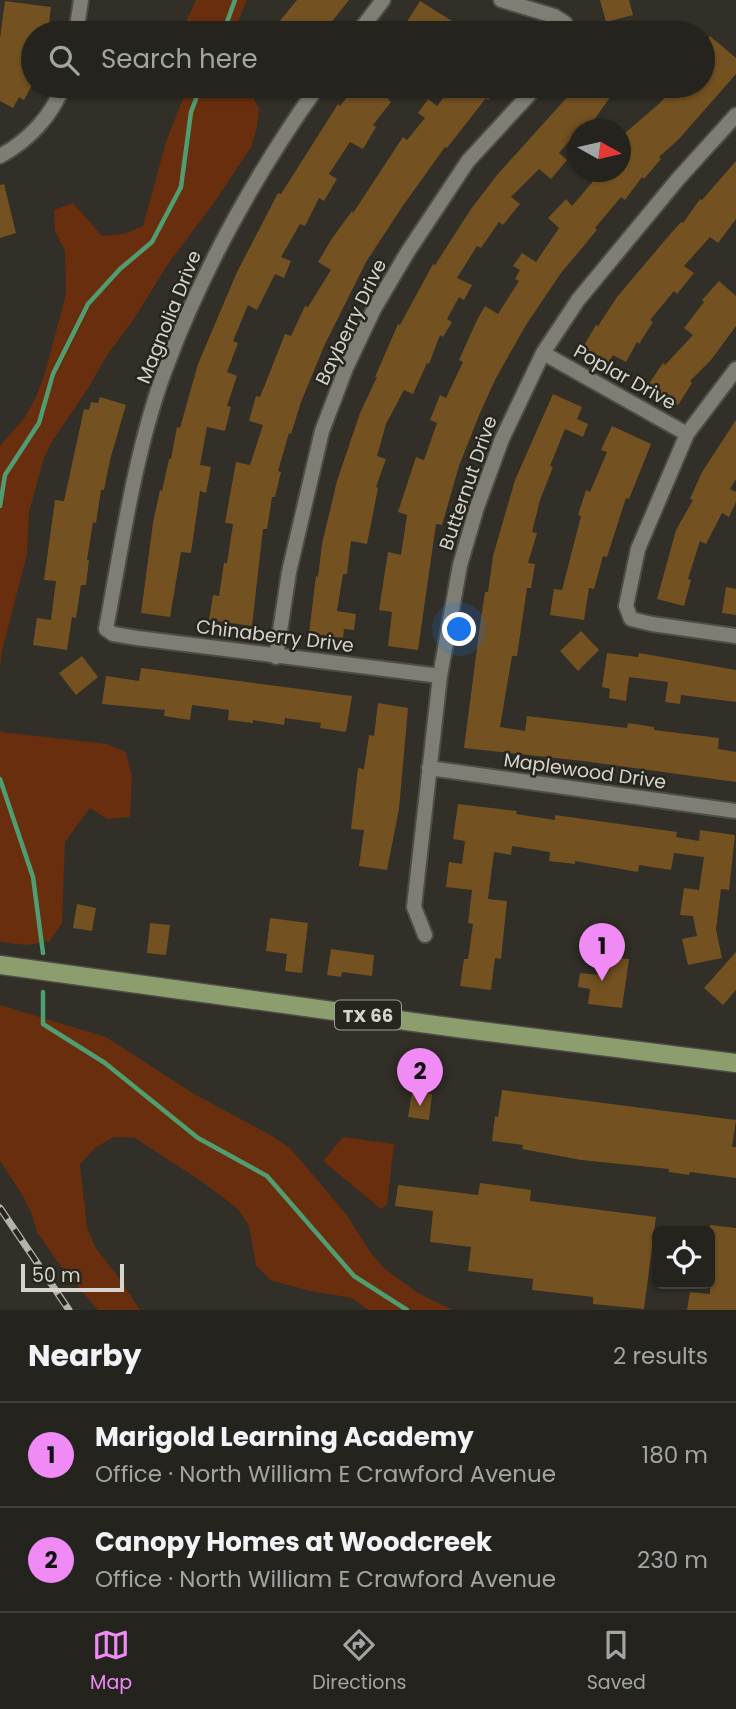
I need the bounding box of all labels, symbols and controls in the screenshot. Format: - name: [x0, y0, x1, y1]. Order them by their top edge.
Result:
- search box: [21, 21, 715, 98]
- icon: search: [45, 41, 83, 79]
- text: Search here: [101, 41, 258, 77]
- north arrow: [568, 119, 631, 182]
- street label: Magnolia Drive: [130, 246, 208, 388]
- street label: Bayberry Drive: [309, 254, 393, 390]
- street label: Poplar Drive: [569, 338, 681, 416]
- street label: Butternut Drive: [432, 412, 504, 554]
- your location: [442, 612, 476, 646]
- street label: Chinaberry Drive: [195, 613, 355, 659]
- street label: Maplewood Drive: [502, 746, 668, 796]
- pin: 1: [579, 923, 625, 981]
- road number: TX 66: [335, 1000, 401, 1030]
- pin: 2: [397, 1048, 443, 1106]
- map controls: [652, 1226, 715, 1289]
- button: locate: [652, 1226, 715, 1289]
- scale bar: [21, 1261, 124, 1293]
- text: 50 m: [32, 1262, 81, 1289]
- text: Nearby: [28, 1334, 142, 1377]
- text: 2 results: [613, 1340, 708, 1372]
- text: Marigold Learning Academy: [95, 1419, 474, 1455]
- text: 1: [47, 1439, 55, 1471]
- text: 180 m: [642, 1439, 708, 1471]
- text: Office · North William E Crawford Avenue: [95, 1458, 556, 1490]
- text: Canopy Homes at Woodcreek: [95, 1524, 492, 1560]
- text: 2: [44, 1544, 58, 1576]
- text: 230 m: [637, 1544, 708, 1576]
- text: Office · North William E Crawford Avenue: [95, 1563, 556, 1595]
- tab: Map: [90, 1626, 132, 1697]
- tab: Directions: [312, 1626, 407, 1697]
- tab: Saved: [587, 1626, 646, 1697]

